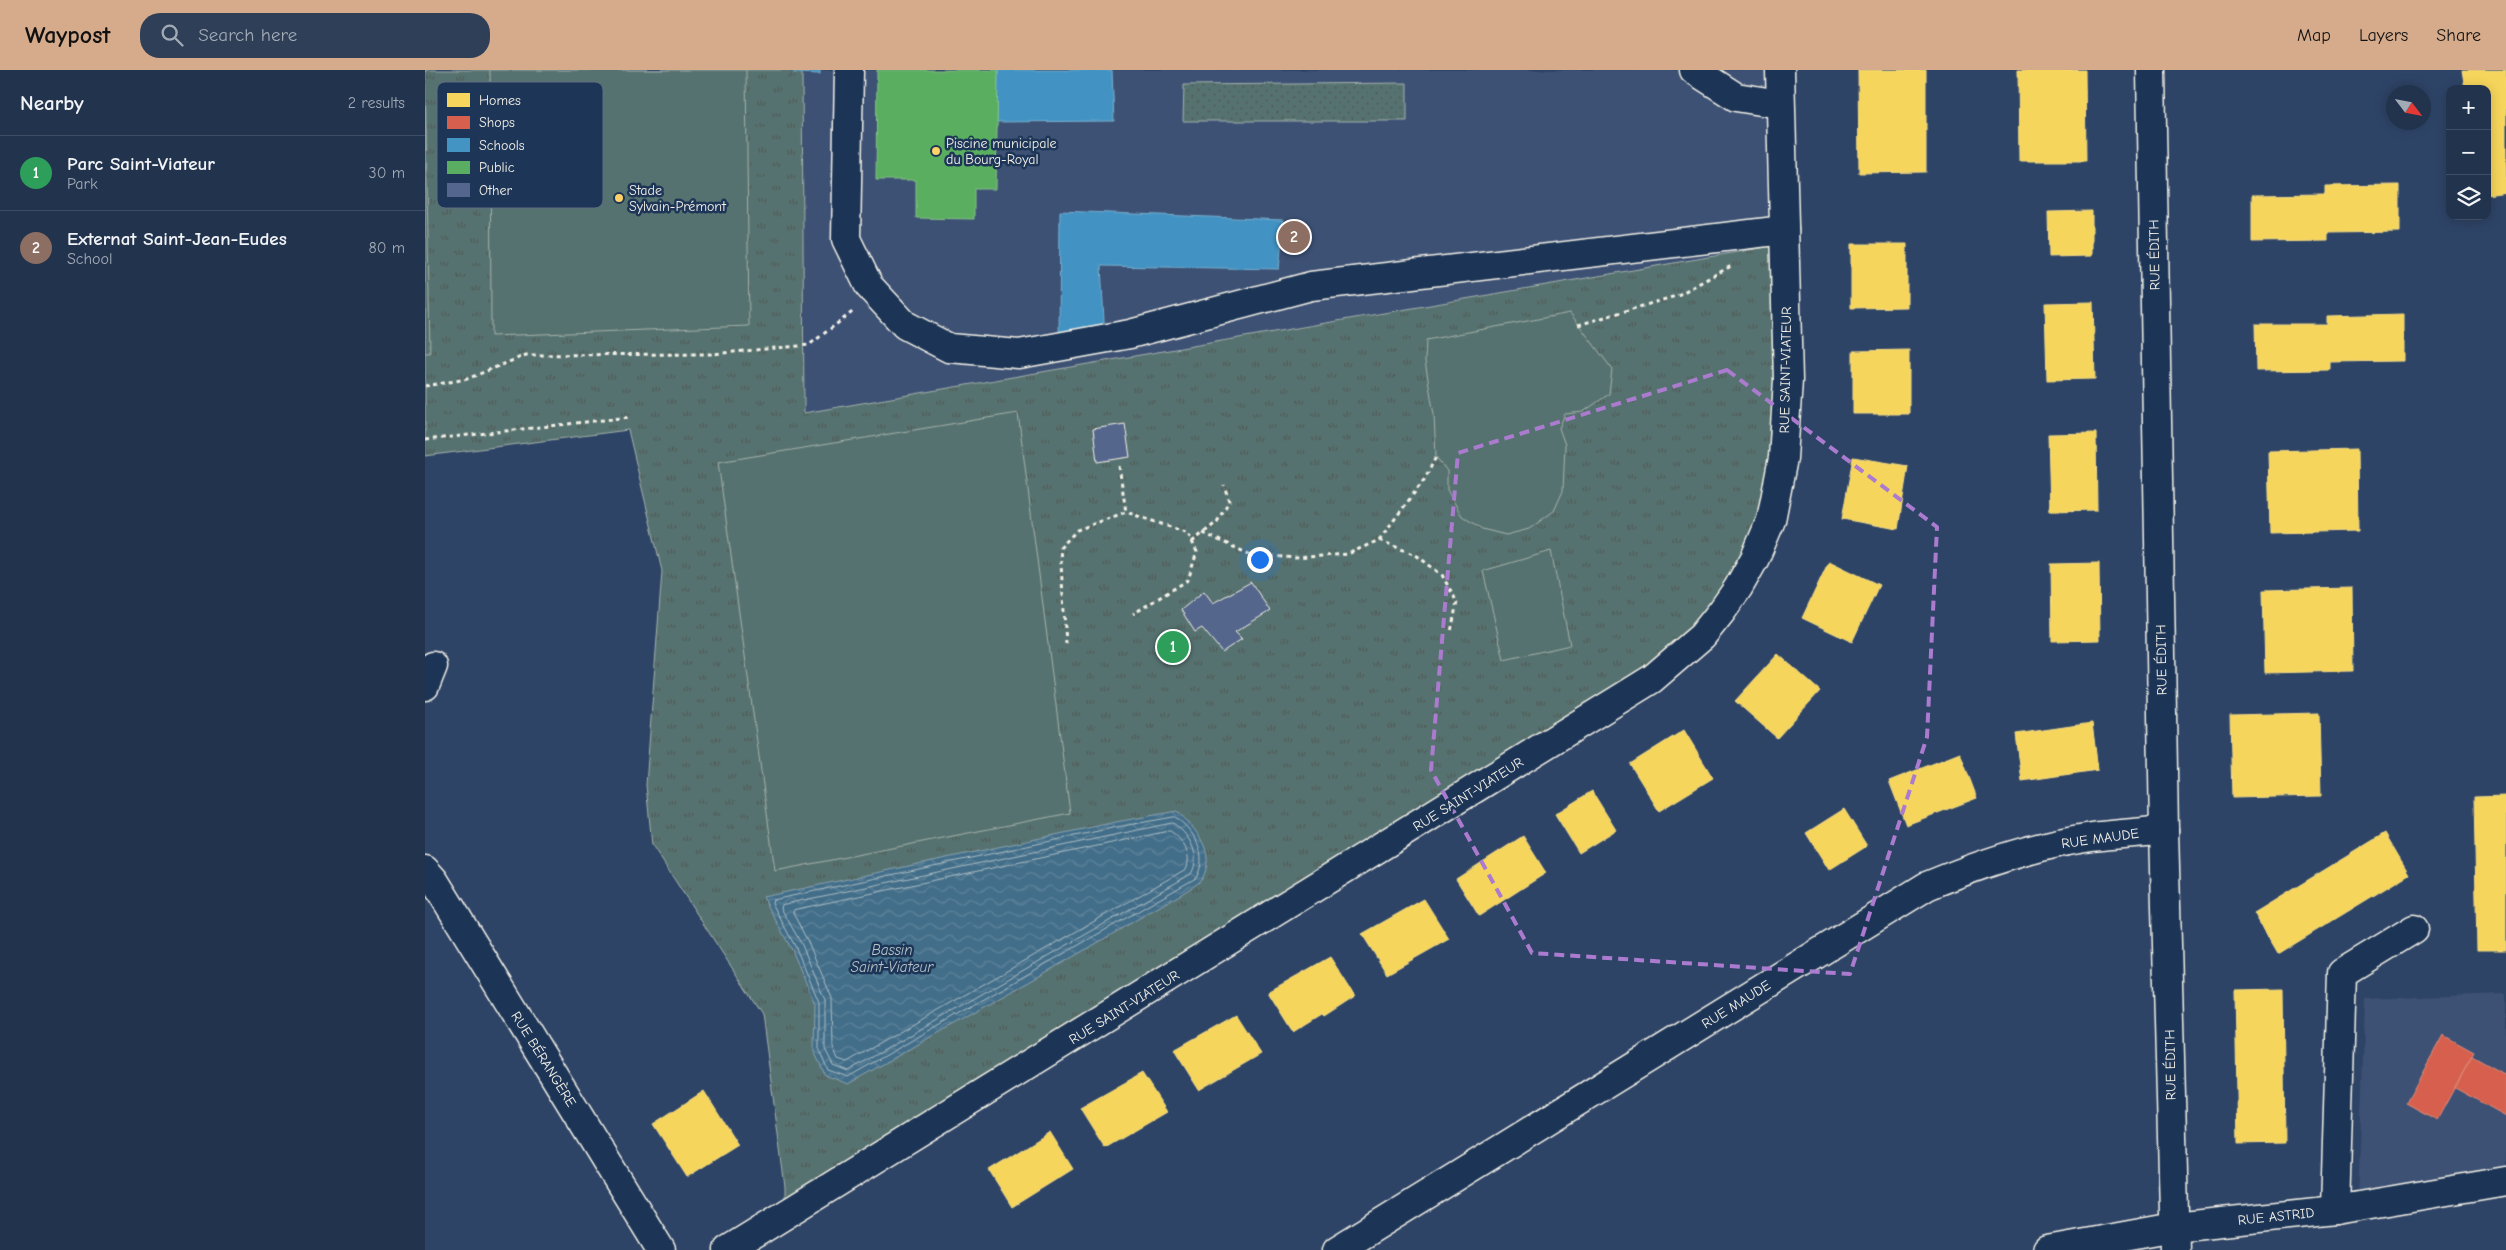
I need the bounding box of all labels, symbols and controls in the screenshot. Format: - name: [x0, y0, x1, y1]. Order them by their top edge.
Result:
- search box: [140, 13, 490, 58]
- text: Waypost: [25, 21, 110, 49]
- icon: search: [158, 21, 186, 49]
- text: Search here: [198, 24, 297, 46]
- text: Map: [2297, 25, 2331, 46]
- text: Layers: [2359, 25, 2408, 46]
- text: Share: [2436, 25, 2481, 46]
- legend: [437, 82, 603, 208]
- north arrow: [2386, 85, 2431, 130]
- map controls: [2446, 85, 2491, 220]
- button: +: [2446, 85, 2491, 130]
- text: Nearby: [20, 91, 84, 115]
- text: Homes: [479, 92, 521, 109]
- text: 2 results: [348, 94, 405, 112]
- text: Shops: [479, 114, 515, 131]
- button: −: [2446, 130, 2491, 175]
- place label: Piscine municipale du Bourg-Royal: [946, 135, 1056, 168]
- text: Schools: [479, 137, 525, 154]
- marker: Piscine municipale du Bourg-Royal: [930, 145, 942, 157]
- text: Parc Saint-Viateur: [67, 153, 215, 175]
- text: Public: [479, 159, 515, 176]
- text: 1: [33, 164, 39, 182]
- text: 30 m: [369, 164, 405, 182]
- text: Park: [67, 175, 98, 193]
- button: layers: [2446, 175, 2491, 220]
- text: Other: [479, 182, 513, 199]
- place label: Stade Sylvain-Prémont: [629, 182, 727, 215]
- marker: Stade Sylvain-Prémont: [613, 192, 625, 204]
- pin: 2: [1278, 218, 1310, 256]
- street label: RUE ÉDITH: [2145, 219, 2164, 291]
- text: Externat Saint-Jean-Eudes: [67, 228, 287, 250]
- text: 2: [32, 239, 40, 257]
- text: 80 m: [368, 239, 405, 257]
- text: School: [67, 250, 113, 268]
- street label: RUE SAINT-VIATEUR: [1776, 306, 1795, 434]
- your location: [1247, 547, 1273, 573]
- street label: RUE ÉDITH: [2152, 624, 2171, 696]
- pin: 1: [1157, 628, 1189, 666]
- street label: RUE SAINT-VIATEUR: [1410, 754, 1527, 835]
- street label: RUE MAUDE: [2060, 825, 2140, 852]
- water label: Bassin Saint-Viateur: [851, 941, 934, 976]
- street label: RUE SAINT-VIATEUR: [1066, 967, 1183, 1048]
- street label: RUE MAUDE: [1699, 977, 1774, 1032]
- street label: RUE BÉRANGÈRE: [507, 1008, 580, 1110]
- street label: RUE ÉDITH: [2161, 1029, 2180, 1101]
- street label: RUE ASTRID: [2237, 1204, 2315, 1229]

